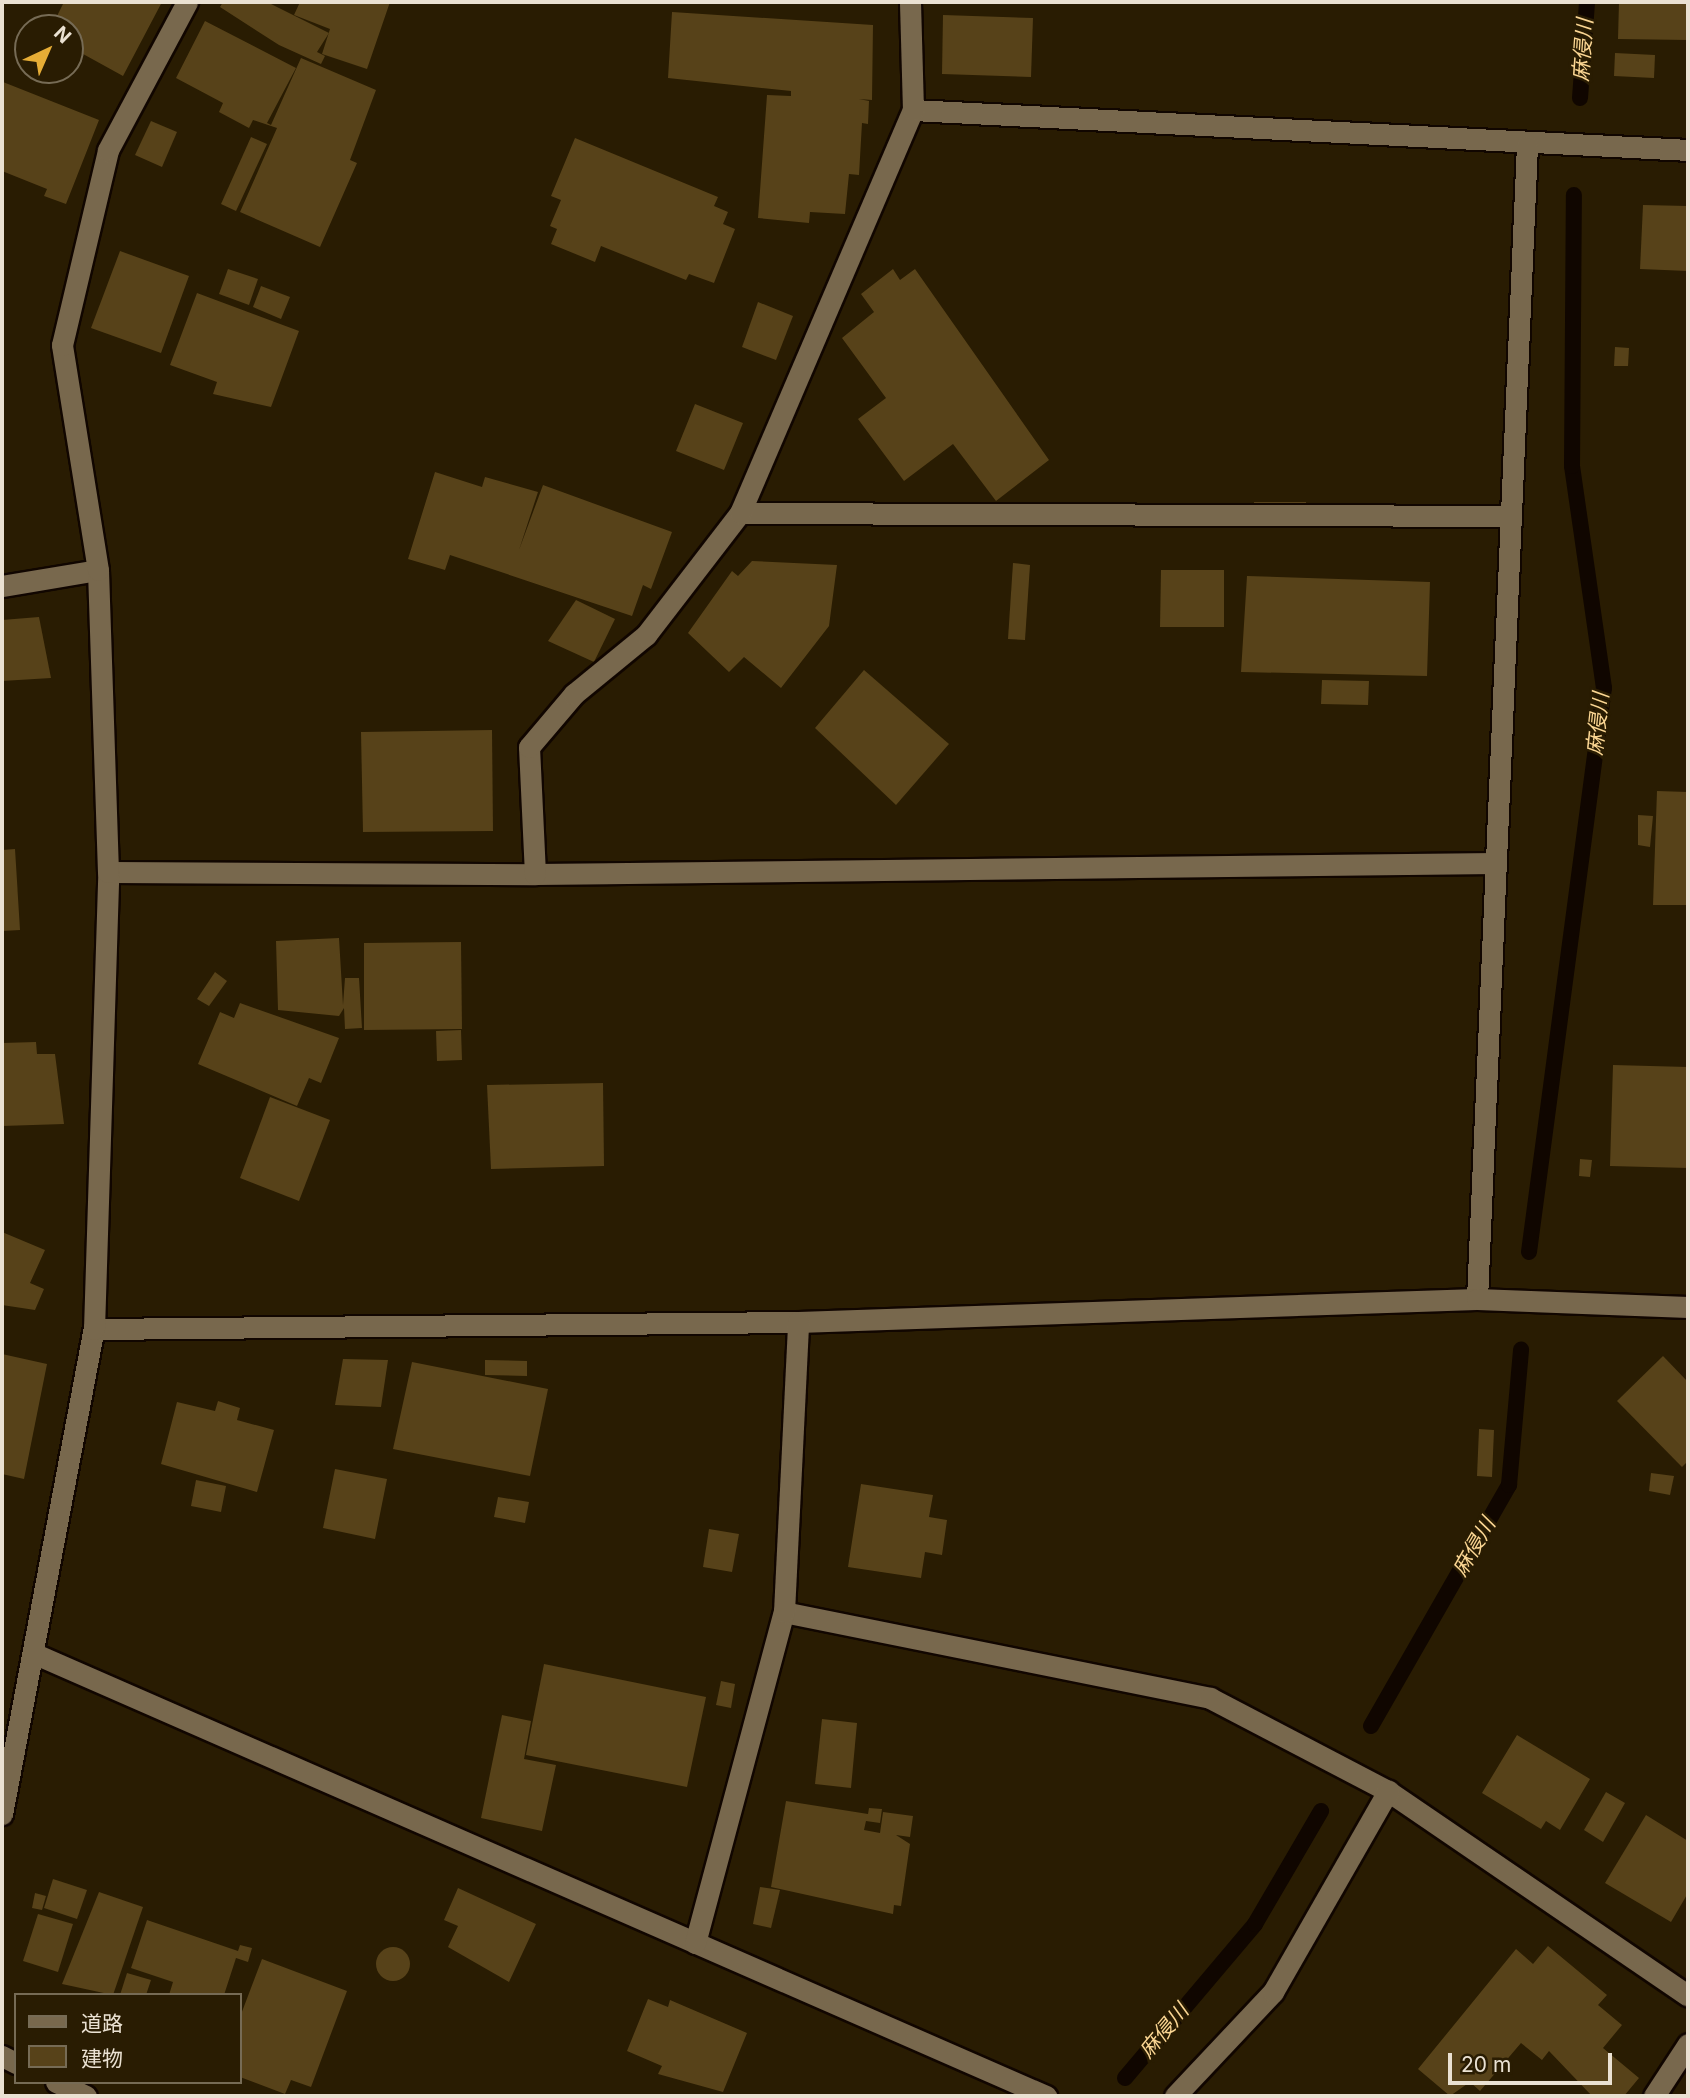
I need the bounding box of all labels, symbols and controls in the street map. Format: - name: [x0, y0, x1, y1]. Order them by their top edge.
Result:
- north arrow: [14, 14, 84, 84]
- water label: 麻侵川: [1568, 18, 1598, 82]
- text: N: [49, 22, 76, 48]
- water label: 麻侵川: [1582, 691, 1614, 757]
- water label: 麻侵川: [1447, 1513, 1501, 1581]
- legend: [14, 1993, 242, 2084]
- water label: 麻侵川: [1134, 1999, 1194, 2063]
- text: 道路: [81, 2011, 123, 2036]
- scale bar: [1452, 2038, 1616, 2082]
- text: 建物: [81, 2046, 123, 2071]
- text: 20 m: [1461, 2052, 1511, 2077]

